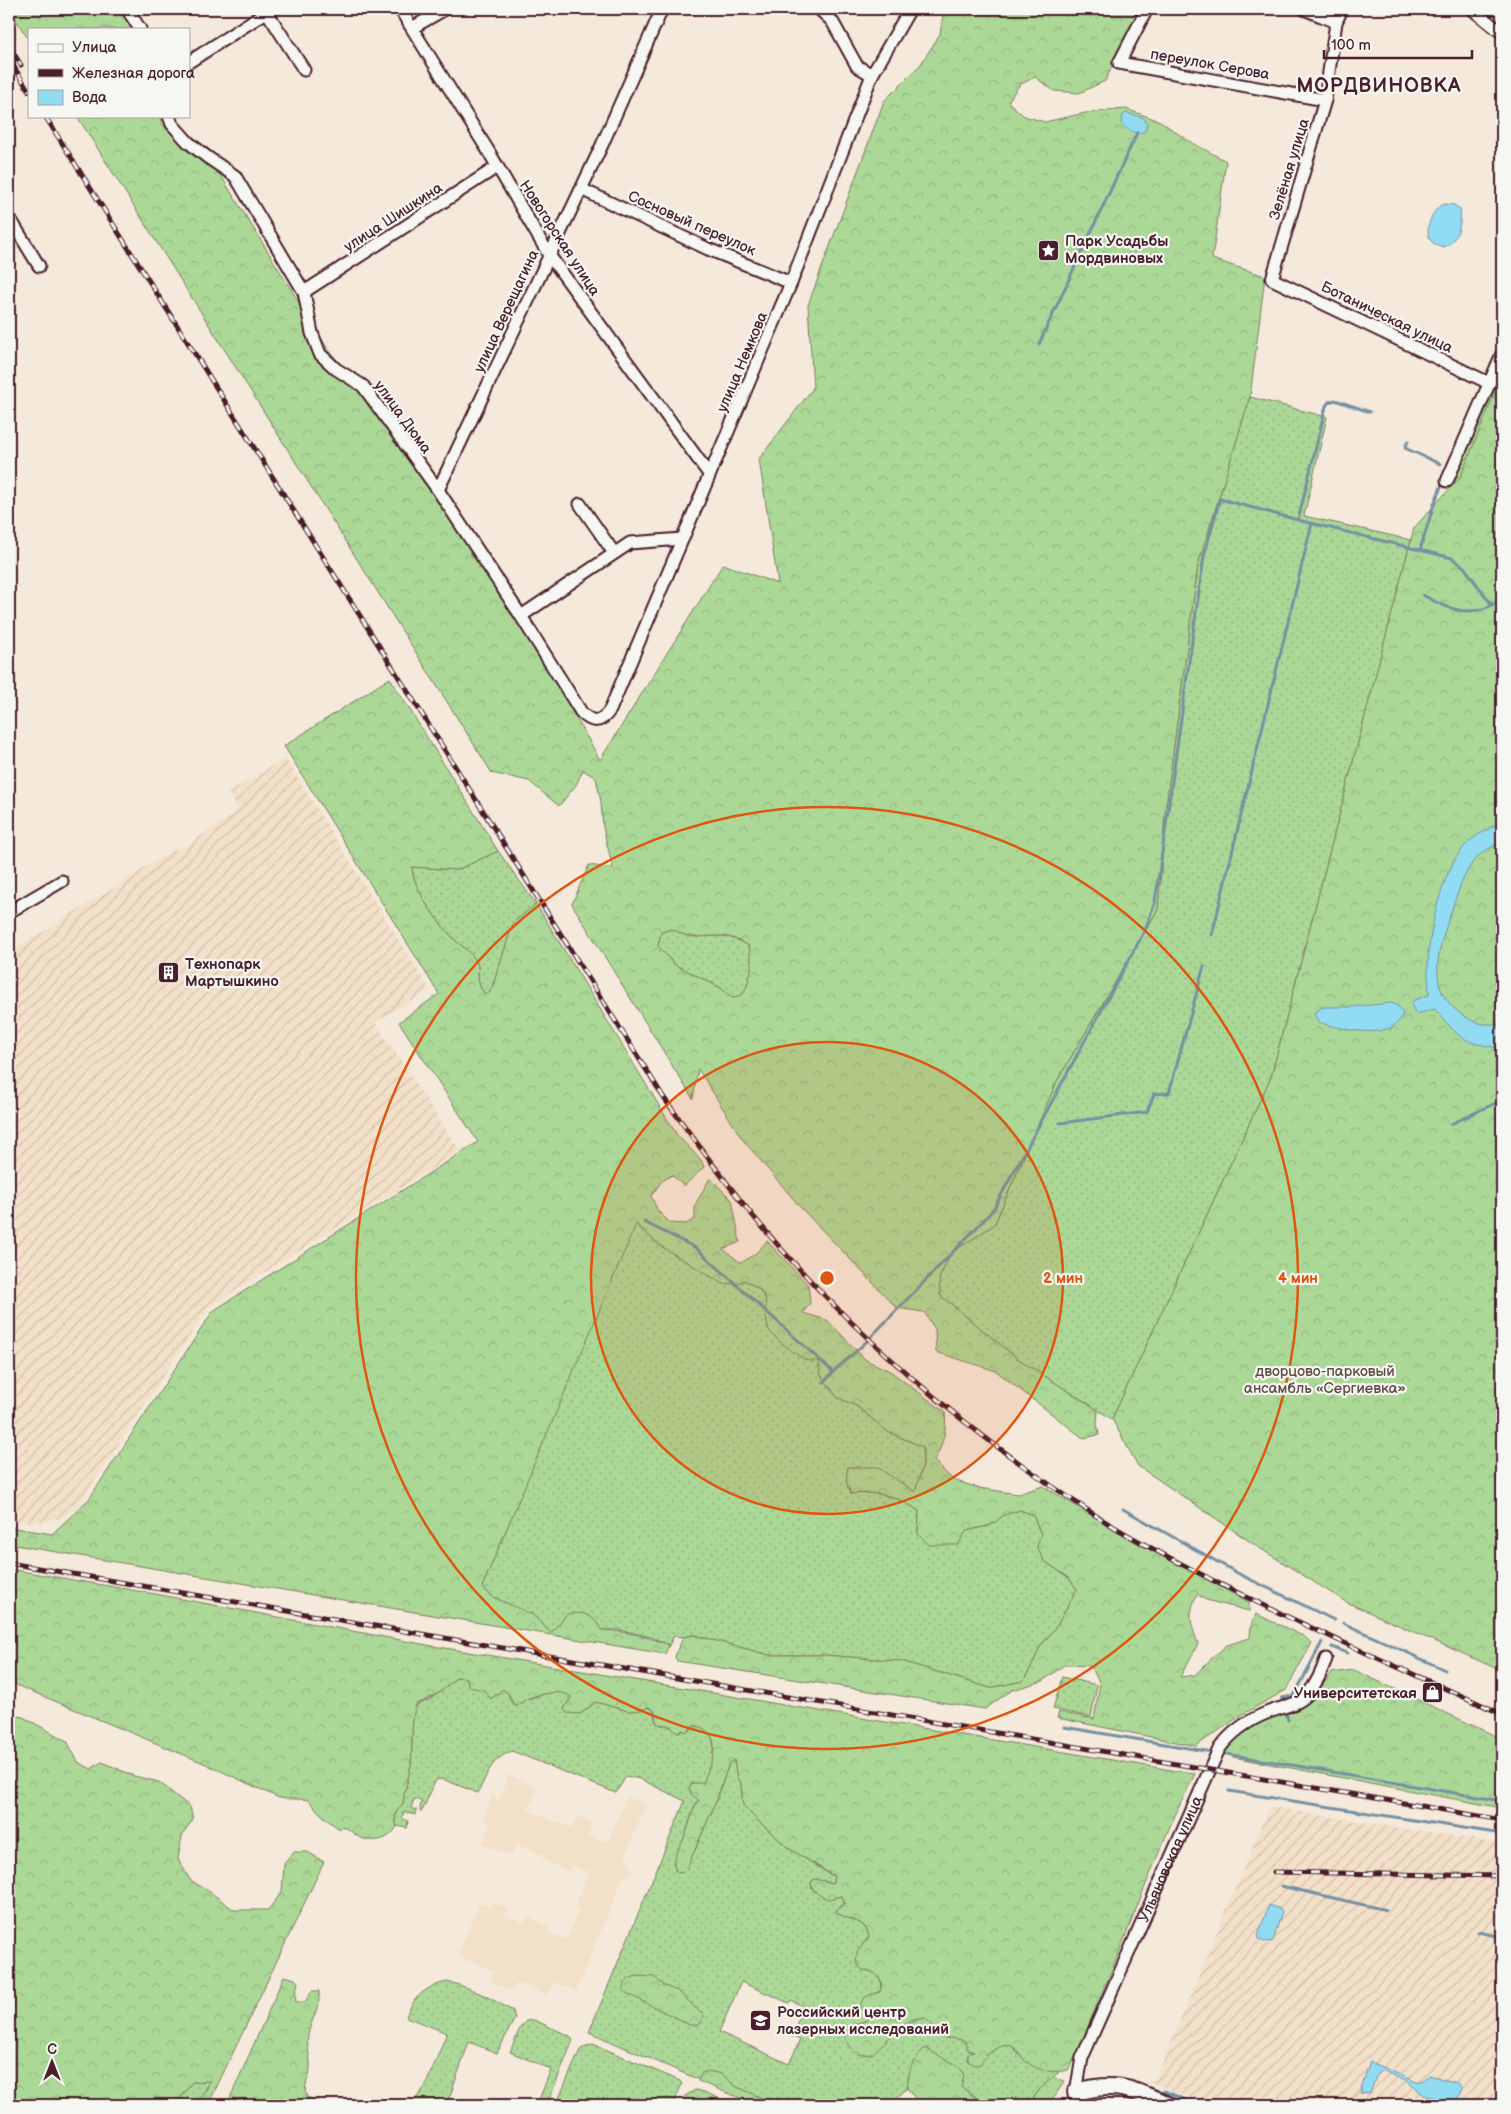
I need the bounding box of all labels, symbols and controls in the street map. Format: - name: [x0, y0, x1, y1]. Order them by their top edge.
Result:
- legend: [28, 28, 190, 118]
- scale bar: [1324, 28, 1471, 60]
- text: 100 m: [1331, 36, 1371, 55]
- text: Улица: [72, 38, 117, 57]
- street label: переулок Серова: [1149, 45, 1271, 84]
- text: Железная дорога: [72, 64, 195, 83]
- district label: МОРДВИНОВКА: [1297, 74, 1461, 98]
- text: Вода: [72, 88, 107, 107]
- street label: Зелёная улица: [1265, 116, 1314, 222]
- street label: Новогорская улица: [515, 177, 604, 300]
- street label: улица Шишкина: [340, 178, 446, 256]
- street label: Сосновый переулок: [625, 187, 759, 260]
- place label: Парк Усадьбы Мордвиновых: [1065, 232, 1168, 268]
- place icon: Парк Усадьбы Мордвиновых: [1037, 238, 1061, 262]
- street label: улица Верещагина: [470, 247, 543, 376]
- street label: Ботаническая улица: [1318, 277, 1456, 358]
- street label: улица Немкова: [713, 309, 772, 415]
- street label: улица Дюма: [370, 377, 436, 458]
- place label: Технопарк Мартышкино: [185, 955, 279, 991]
- building icon: Технопарк Мартышкино: [157, 961, 181, 985]
- centre of rings: [818, 1269, 836, 1287]
- text: 2 мин: [1043, 1269, 1083, 1288]
- text: 4 мин: [1278, 1269, 1318, 1288]
- park label: дворцово-парковый ансамбль «Сергиевка»: [1244, 1362, 1406, 1398]
- shop icon: Университетская: [1421, 1681, 1445, 1705]
- place label: Университетская: [1294, 1684, 1417, 1703]
- street label: Ульяновская улица: [1134, 1793, 1207, 1926]
- place label: Российский центр лазерных исследований: [776, 2003, 949, 2039]
- school or university icon: Российский центр лазерных исследований: [749, 2009, 773, 2033]
- north arrow: [28, 2036, 78, 2086]
- text: С: [47, 2041, 57, 2058]

